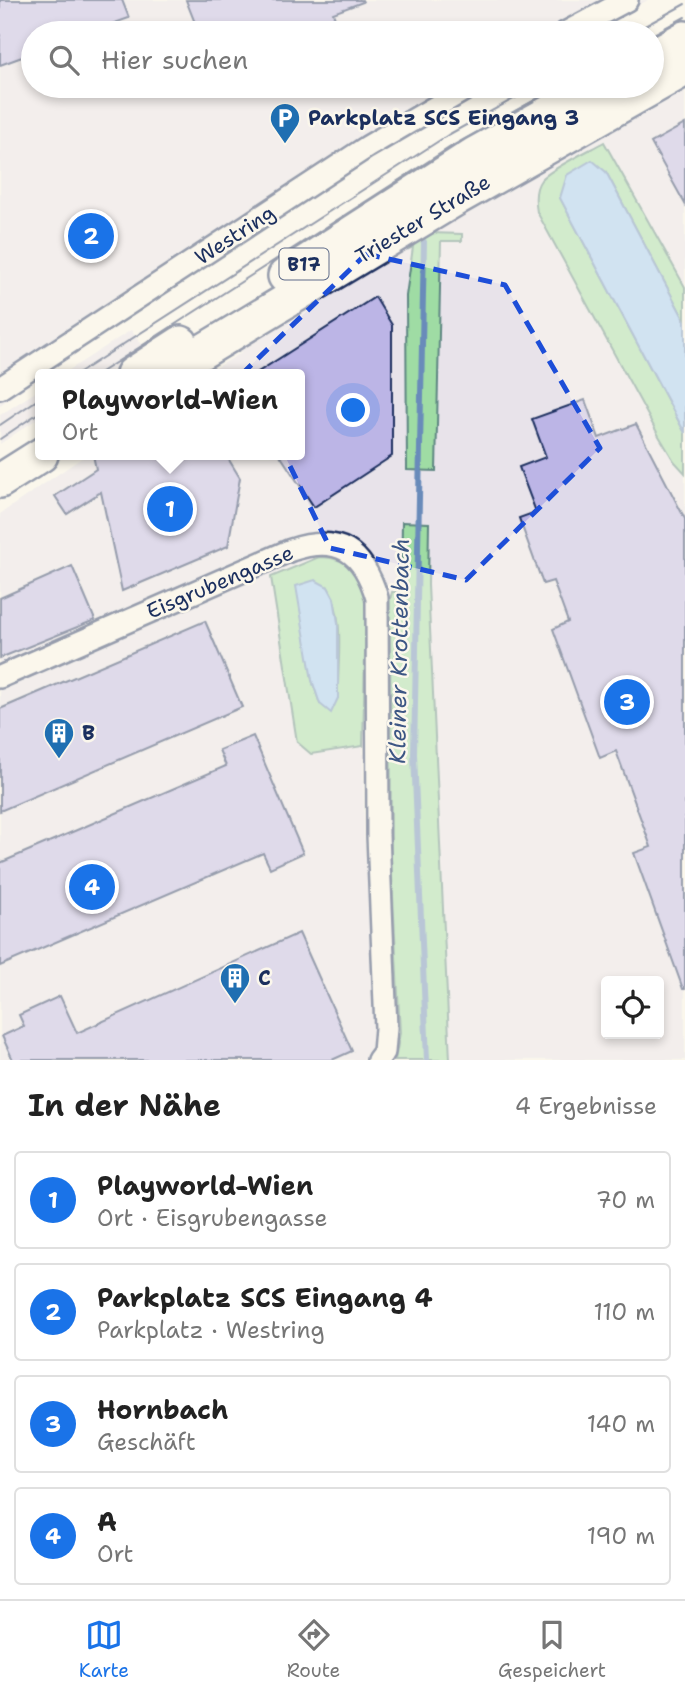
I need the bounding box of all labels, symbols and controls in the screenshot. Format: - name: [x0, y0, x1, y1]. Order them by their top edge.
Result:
- search box: [21, 21, 664, 98]
- icon: search: [45, 41, 83, 79]
- text: Hier suchen: [101, 42, 248, 77]
- parking icon: Parkplatz SCS Eingang 3: [268, 101, 302, 145]
- place label: Parkplatz SCS Eingang 3: [308, 104, 579, 132]
- street label: Triester Straße: [351, 168, 495, 270]
- street label: Westring: [190, 199, 280, 271]
- pin: 2: [68, 210, 114, 262]
- road number: B17: [280, 248, 328, 280]
- popup: [35, 369, 305, 460]
- text: Playworld-Wien: [62, 382, 278, 417]
- your location: [336, 393, 370, 427]
- text: Ort: [62, 417, 99, 447]
- pin: 1: [147, 483, 193, 535]
- street label: Eisgrubengasse: [142, 538, 298, 626]
- water label: Kleiner Krottenbach: [382, 538, 416, 764]
- pin: 3: [604, 676, 650, 728]
- building icon: B: [42, 716, 76, 760]
- place label: B: [82, 719, 95, 747]
- pin: 4: [69, 861, 115, 913]
- building icon: C: [218, 961, 252, 1005]
- place label: C: [258, 964, 271, 992]
- map controls: [601, 976, 664, 1039]
- button: locate: [601, 976, 664, 1039]
- text: In der Nähe: [28, 1085, 221, 1126]
- text: 4 Ergebnisse: [515, 1091, 657, 1121]
- text: Playworld-Wien: [97, 1168, 313, 1203]
- text: 1: [48, 1185, 58, 1215]
- text: 70 m: [596, 1185, 655, 1215]
- text: Ort · Eisgrubengasse: [97, 1203, 328, 1233]
- text: Parkplatz SCS Eingang 4: [97, 1280, 433, 1315]
- text: 2: [45, 1297, 61, 1327]
- text: 110 m: [593, 1297, 655, 1327]
- text: Parkplatz · Westring: [97, 1315, 325, 1345]
- text: Hornbach: [97, 1392, 228, 1427]
- text: 3: [45, 1409, 61, 1439]
- text: 140 m: [587, 1409, 655, 1439]
- text: Geschäft: [97, 1427, 196, 1457]
- text: A: [97, 1504, 117, 1539]
- text: 4: [45, 1521, 61, 1551]
- text: 190 m: [587, 1521, 655, 1551]
- text: Ort: [97, 1539, 134, 1569]
- tab: Karte: [79, 1616, 129, 1683]
- tab: Route: [287, 1616, 340, 1683]
- tab: Gespeichert: [498, 1616, 606, 1683]

